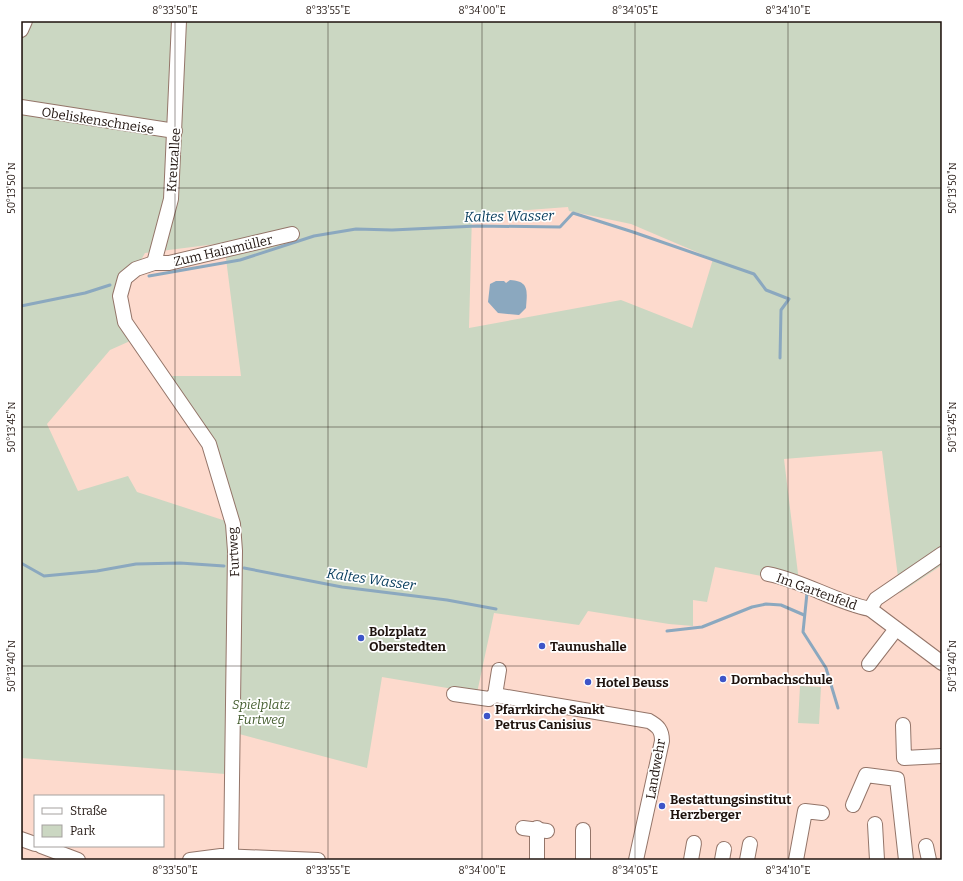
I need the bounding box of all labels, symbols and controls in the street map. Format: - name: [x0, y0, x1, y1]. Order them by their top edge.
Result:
- text: 8°33'50"E: [152, 5, 198, 17]
- text: 8°33'55"E: [306, 5, 350, 17]
- text: 8°34'00"E: [458, 5, 506, 17]
- text: 8°34'05"E: [612, 5, 658, 17]
- text: 8°34'10"E: [766, 5, 810, 17]
- street label: Obeliskenschneise: [41, 104, 155, 137]
- street label: Kreuzallee: [164, 127, 183, 193]
- text: 50°13'50"N: [6, 162, 18, 214]
- text: 50°13'50"N: [947, 162, 959, 214]
- water label: Kaltes Wasser: [464, 207, 555, 226]
- street label: Zum Hainmüller: [172, 232, 274, 269]
- text: 50°13'45"N: [6, 402, 18, 452]
- text: 50°13'45"N: [947, 402, 959, 452]
- street label: Furtweg: [225, 527, 242, 577]
- water label: Kaltes Wasser: [325, 565, 418, 594]
- street label: Im Gartenfeld: [774, 570, 859, 613]
- place label: Bolzplatz Oberstedten: [369, 624, 447, 654]
- marker: Bolzplatz Oberstedten: [356, 633, 366, 643]
- place label: Taunushalle: [550, 639, 627, 654]
- text: 50°13'40"N: [6, 640, 18, 692]
- text: 50°13'40"N: [947, 640, 959, 692]
- marker: Taunushalle: [537, 641, 547, 651]
- place label: Dornbachschule: [731, 672, 833, 687]
- marker: Dornbachschule: [718, 674, 728, 684]
- place label: Hotel Beuss: [596, 675, 669, 690]
- marker: Hotel Beuss: [583, 677, 593, 687]
- park label: Spielplatz Furtweg: [232, 697, 290, 727]
- place label: Pfarrkirche Sankt Petrus Canisius: [495, 702, 605, 732]
- marker: Pfarrkirche Sankt Petrus Canisius: [482, 711, 492, 721]
- street label: Landwehr: [643, 738, 668, 800]
- place label: Bestattungsinstitut Herzberger: [670, 792, 791, 822]
- legend: [34, 795, 164, 847]
- marker: Bestattungsinstitut Herzberger: [657, 801, 667, 811]
- text: Straße: [70, 804, 107, 818]
- text: Park: [70, 824, 96, 838]
- text: 8°33'50"E: [152, 865, 198, 877]
- text: 8°33'55"E: [306, 865, 350, 877]
- text: 8°34'00"E: [458, 865, 506, 877]
- text: 8°34'05"E: [612, 865, 658, 877]
- text: 8°34'10"E: [766, 865, 810, 877]

